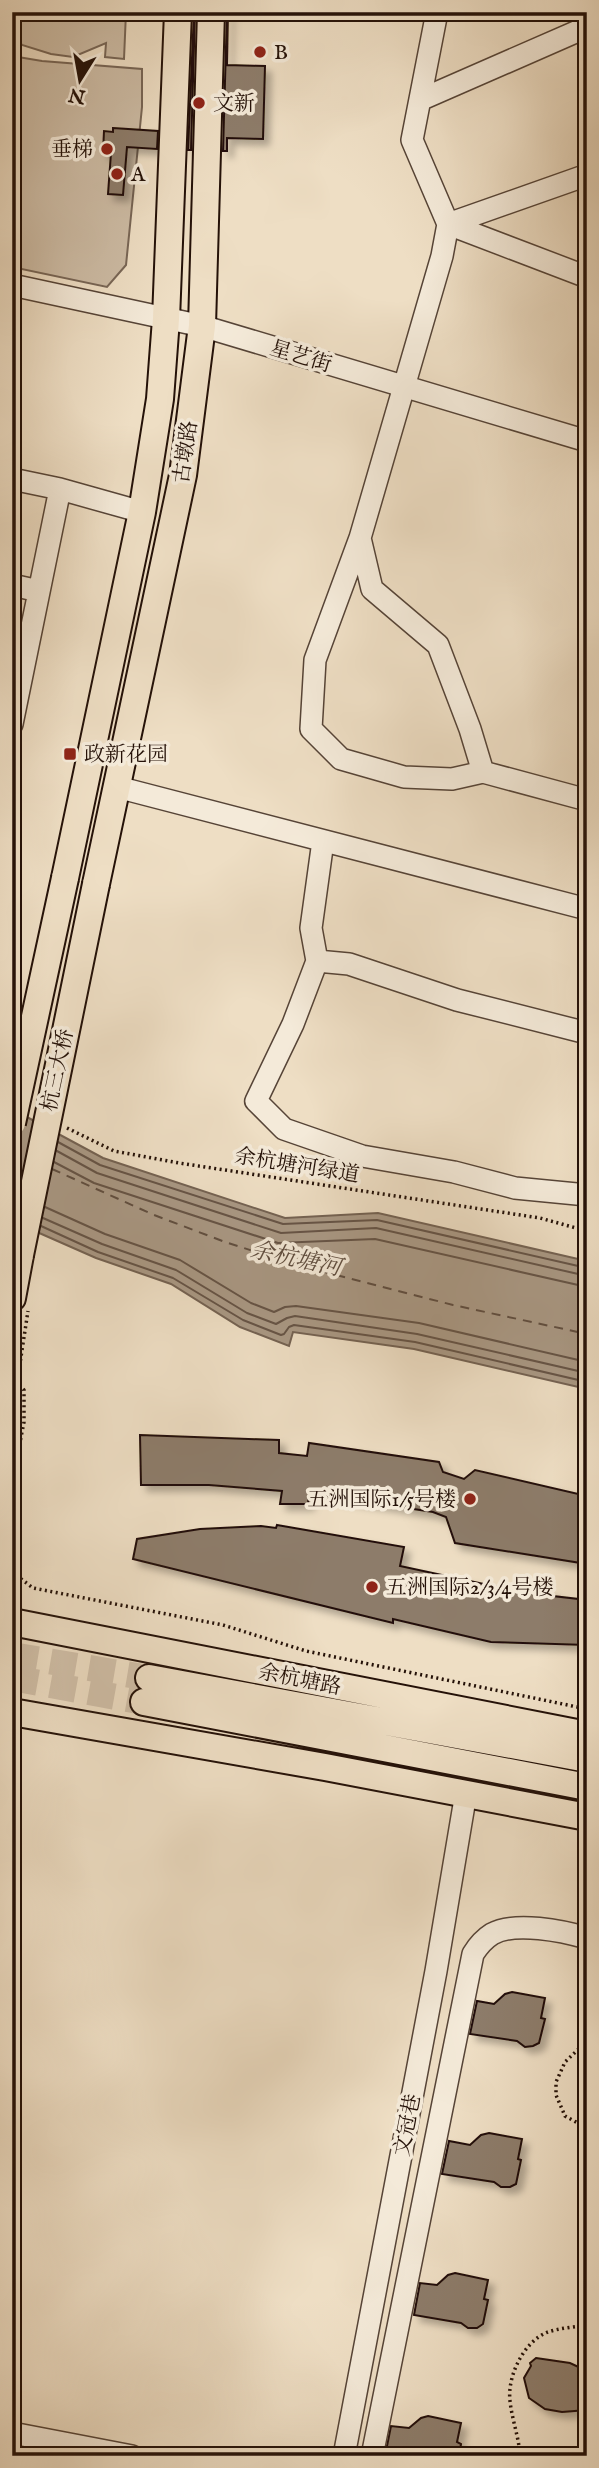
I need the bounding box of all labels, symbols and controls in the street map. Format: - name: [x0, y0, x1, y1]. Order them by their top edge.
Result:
- place label: B: [274, 40, 288, 67]
- marker: B: [252, 44, 268, 60]
- north arrow: [46, 46, 116, 116]
- text: N: [66, 81, 88, 108]
- place label: 文新: [213, 91, 255, 118]
- marker: 文新: [191, 95, 207, 111]
- place label: 垂梯: [51, 137, 93, 164]
- marker: 垂梯: [99, 141, 115, 157]
- place label: A: [130, 162, 146, 189]
- marker: A: [109, 166, 125, 182]
- street label: 星艺街: [266, 335, 335, 380]
- street label: 古墩路: [169, 419, 204, 485]
- place label: 政新花园: [84, 742, 168, 769]
- marker: 政新花园: [62, 746, 78, 762]
- street label: 杭三大桥: [37, 1026, 80, 1114]
- street label: 余杭塘河绿道: [232, 1143, 361, 1190]
- water label: 余杭塘河: [248, 1236, 348, 1284]
- place label: 五洲国际1/5号楼: [307, 1487, 456, 1514]
- marker: 五洲国际1/5号楼: [462, 1491, 478, 1507]
- place label: 五洲国际2/3/4号楼: [386, 1575, 554, 1602]
- marker: 五洲国际2/3/4号楼: [364, 1579, 380, 1595]
- street label: 余杭塘路: [256, 1659, 344, 1702]
- street label: 文冠巷: [389, 2092, 428, 2159]

